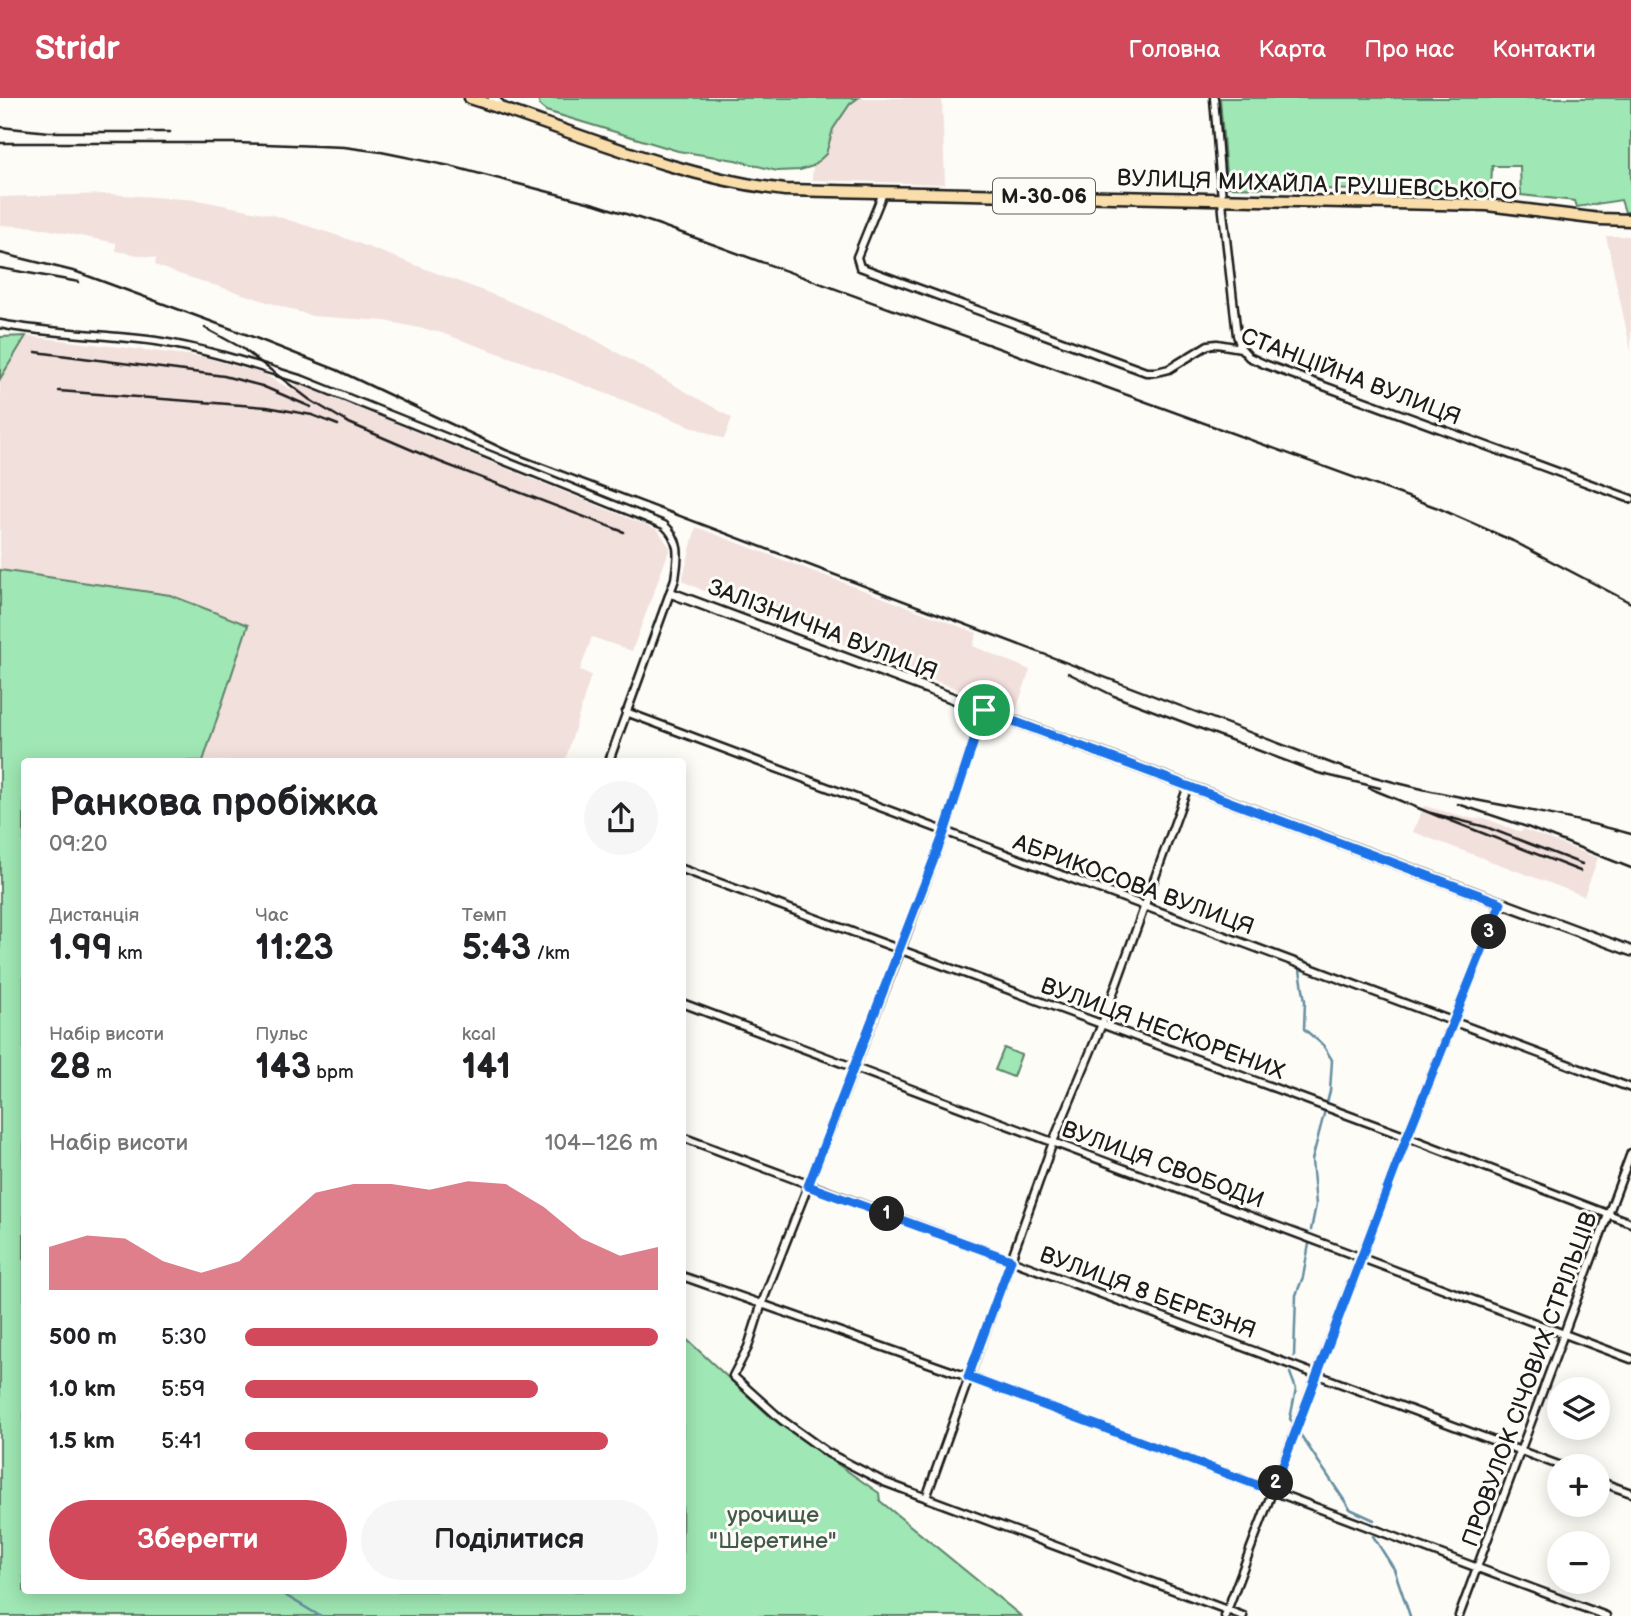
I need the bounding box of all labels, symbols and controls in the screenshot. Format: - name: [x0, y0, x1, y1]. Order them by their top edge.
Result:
- text: Stridr: [35, 29, 120, 69]
- text: Головна: [1129, 35, 1221, 64]
- text: Карта: [1259, 35, 1326, 64]
- text: Про нас: [1364, 35, 1454, 64]
- text: Контакти: [1492, 35, 1596, 64]
- street label: ВУЛИЦЯ МИХАЙЛА ГРУШЕВСЬКОГО: [1116, 164, 1518, 206]
- road number: М-30-06: [993, 178, 1095, 214]
- street label: СТАНЦІЙНА ВУЛИЦЯ: [1237, 322, 1465, 432]
- street label: ЗАЛІЗНИЧНА ВУЛИЦЯ: [704, 573, 941, 687]
- pin: [954, 680, 1014, 740]
- icon: arrive: [965, 691, 1003, 729]
- text: Ранкова пробіжка: [49, 781, 378, 826]
- button: share: [584, 781, 658, 855]
- street label: АБРИКОСОВА ВУЛИЦЯ: [1008, 828, 1258, 942]
- text: 09:20: [49, 830, 108, 858]
- text: Дистанція: [49, 904, 139, 927]
- text: Час: [255, 904, 289, 927]
- text: Темп: [462, 904, 507, 927]
- pin: 3: [1472, 914, 1506, 950]
- text: 3: [1483, 920, 1494, 943]
- text: 1.99: [49, 927, 112, 970]
- text: 11:23: [255, 927, 334, 970]
- text: 5:43: [462, 927, 531, 970]
- text: km: [112, 942, 143, 965]
- text: /km: [531, 942, 570, 965]
- street label: ВУЛИЦЯ НЕСКОРЕНИХ: [1037, 972, 1288, 1086]
- text: Набір висоти: [49, 1023, 164, 1046]
- text: Пульс: [255, 1023, 308, 1046]
- text: kcal: [462, 1023, 496, 1046]
- text: 28: [49, 1046, 91, 1089]
- text: 143: [255, 1046, 311, 1089]
- text: 141: [462, 1046, 511, 1089]
- text: m: [91, 1061, 112, 1084]
- text: bpm: [311, 1061, 354, 1084]
- street label: ВУЛИЦЯ СВОБОДИ: [1058, 1115, 1268, 1215]
- text: Набір висоти: [49, 1129, 188, 1157]
- text: 104–126 m: [545, 1129, 658, 1157]
- pin: 1: [870, 1196, 904, 1232]
- text: 1: [883, 1202, 891, 1225]
- street label: ПРОВУЛОК СІЧОВИХ СТРІЛЬЦІВ: [1456, 1208, 1604, 1551]
- street label: ВУЛИЦЯ 8 БЕРЕЗНЯ: [1036, 1241, 1260, 1345]
- text: 500 m: [49, 1323, 117, 1351]
- text: 5:30: [161, 1323, 207, 1351]
- text: 1.0 km: [49, 1375, 116, 1403]
- text: 5:59: [161, 1375, 205, 1403]
- map controls: [1547, 1377, 1610, 1594]
- button: layers: [1547, 1377, 1610, 1440]
- text: 1.5 km: [49, 1427, 115, 1455]
- text: 5:41: [161, 1427, 202, 1455]
- button: +: [1547, 1454, 1610, 1517]
- pin: 2: [1258, 1466, 1294, 1500]
- text: 2: [1270, 1471, 1281, 1494]
- button: Зберегти: [49, 1500, 347, 1580]
- button: Поділитися: [361, 1500, 658, 1580]
- park label: урочище "Шеретине": [709, 1501, 837, 1555]
- button: −: [1547, 1531, 1610, 1594]

